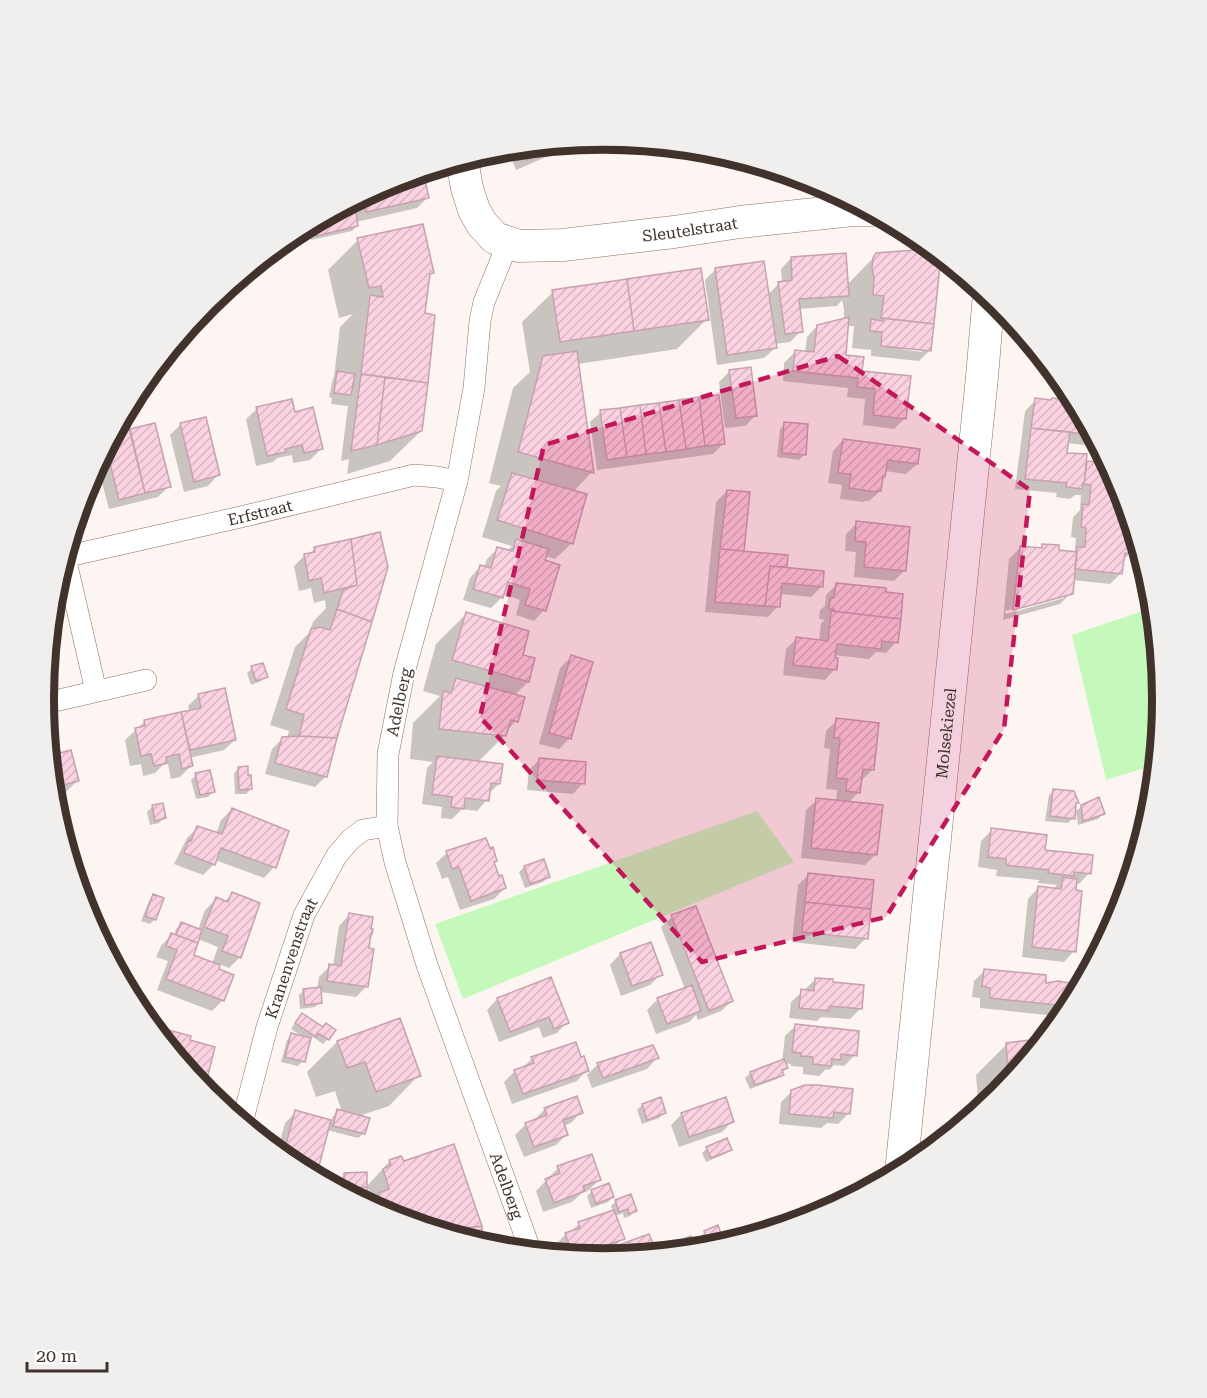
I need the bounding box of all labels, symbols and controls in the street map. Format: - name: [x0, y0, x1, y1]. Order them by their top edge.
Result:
- street label: Sleutelstraat: [641, 213, 739, 245]
- street label: Erfstraat: [226, 495, 294, 529]
- street label: Adelberg: [382, 665, 416, 738]
- street label: Molsekiezel: [932, 687, 960, 780]
- street label: Kranenvenstraat: [261, 894, 321, 1021]
- street label: Adelberg: [486, 1150, 528, 1222]
- scale bar: [27, 1335, 106, 1373]
- text: 20 m: [36, 1345, 77, 1366]

